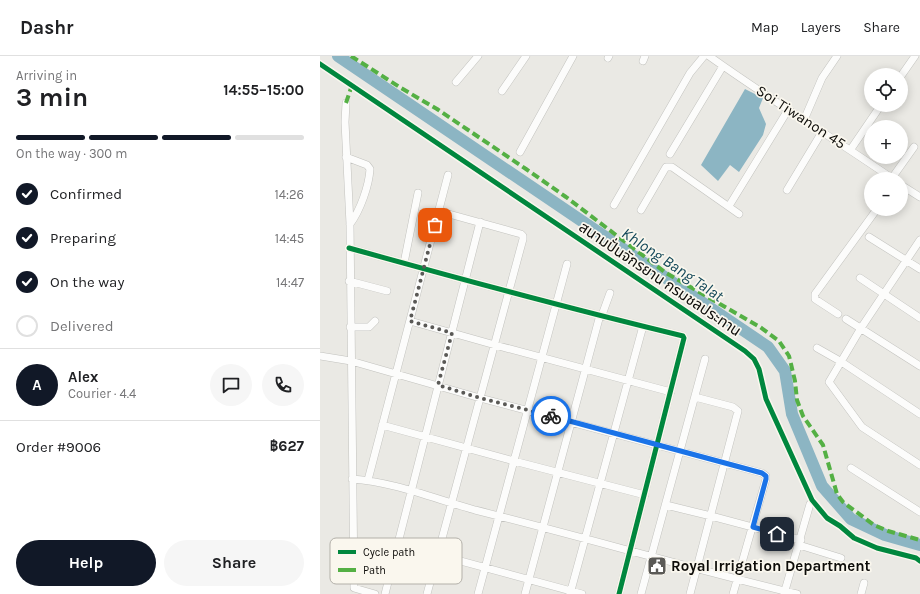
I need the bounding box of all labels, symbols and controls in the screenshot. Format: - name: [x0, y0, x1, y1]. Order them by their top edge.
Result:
- text: Dashr: [20, 17, 73, 39]
- text: Map: [751, 19, 779, 36]
- text: Layers: [801, 19, 841, 36]
- text: Share: [863, 19, 900, 36]
- text: Arriving in: [16, 68, 77, 83]
- map controls: [864, 68, 908, 216]
- button: locate: [864, 68, 908, 112]
- text: 14:55–15:00: [223, 81, 304, 99]
- street label: Soi Tiwanon 45: [753, 81, 849, 153]
- text: 3 min: [16, 82, 88, 113]
- button: +: [864, 120, 908, 164]
- text: On the way · 300 m: [16, 146, 127, 161]
- button: −: [864, 172, 908, 216]
- icon: check: [16, 183, 38, 205]
- text: Confirmed: [50, 185, 122, 203]
- text: 14:26: [274, 187, 304, 202]
- pin: [418, 208, 452, 242]
- icon: bag: [424, 214, 446, 236]
- street label: สนามปั่นจักรยาน กรมชลประทาน: [576, 217, 745, 340]
- water label: Khlong Bang Talat: [618, 223, 728, 306]
- icon: check: [16, 227, 38, 249]
- text: Preparing: [50, 229, 116, 247]
- text: 14:45: [275, 231, 304, 246]
- icon: check: [16, 271, 38, 293]
- text: On the way: [50, 273, 124, 291]
- text: 14:47: [276, 275, 304, 290]
- text: Delivered: [50, 317, 114, 335]
- button: chat: [210, 364, 252, 406]
- button: phone: [262, 364, 304, 406]
- text: Alex: [68, 368, 98, 386]
- text: A: [32, 376, 42, 394]
- text: Courier · 4.4: [68, 386, 136, 401]
- courier: [531, 396, 571, 436]
- icon: bike: [540, 405, 562, 427]
- text: ฿627: [270, 437, 304, 455]
- text: Order #9006: [16, 438, 101, 456]
- pin: [760, 517, 794, 551]
- icon: home: [766, 523, 788, 545]
- legend: [330, 538, 462, 584]
- button: Help: [16, 540, 156, 586]
- button: Share: [164, 540, 304, 586]
- text: Cycle path: [363, 546, 415, 559]
- public building icon: Royal Irrigation Department: [646, 555, 668, 577]
- place label: Royal Irrigation Department: [671, 557, 871, 575]
- text: Path: [363, 564, 386, 577]

